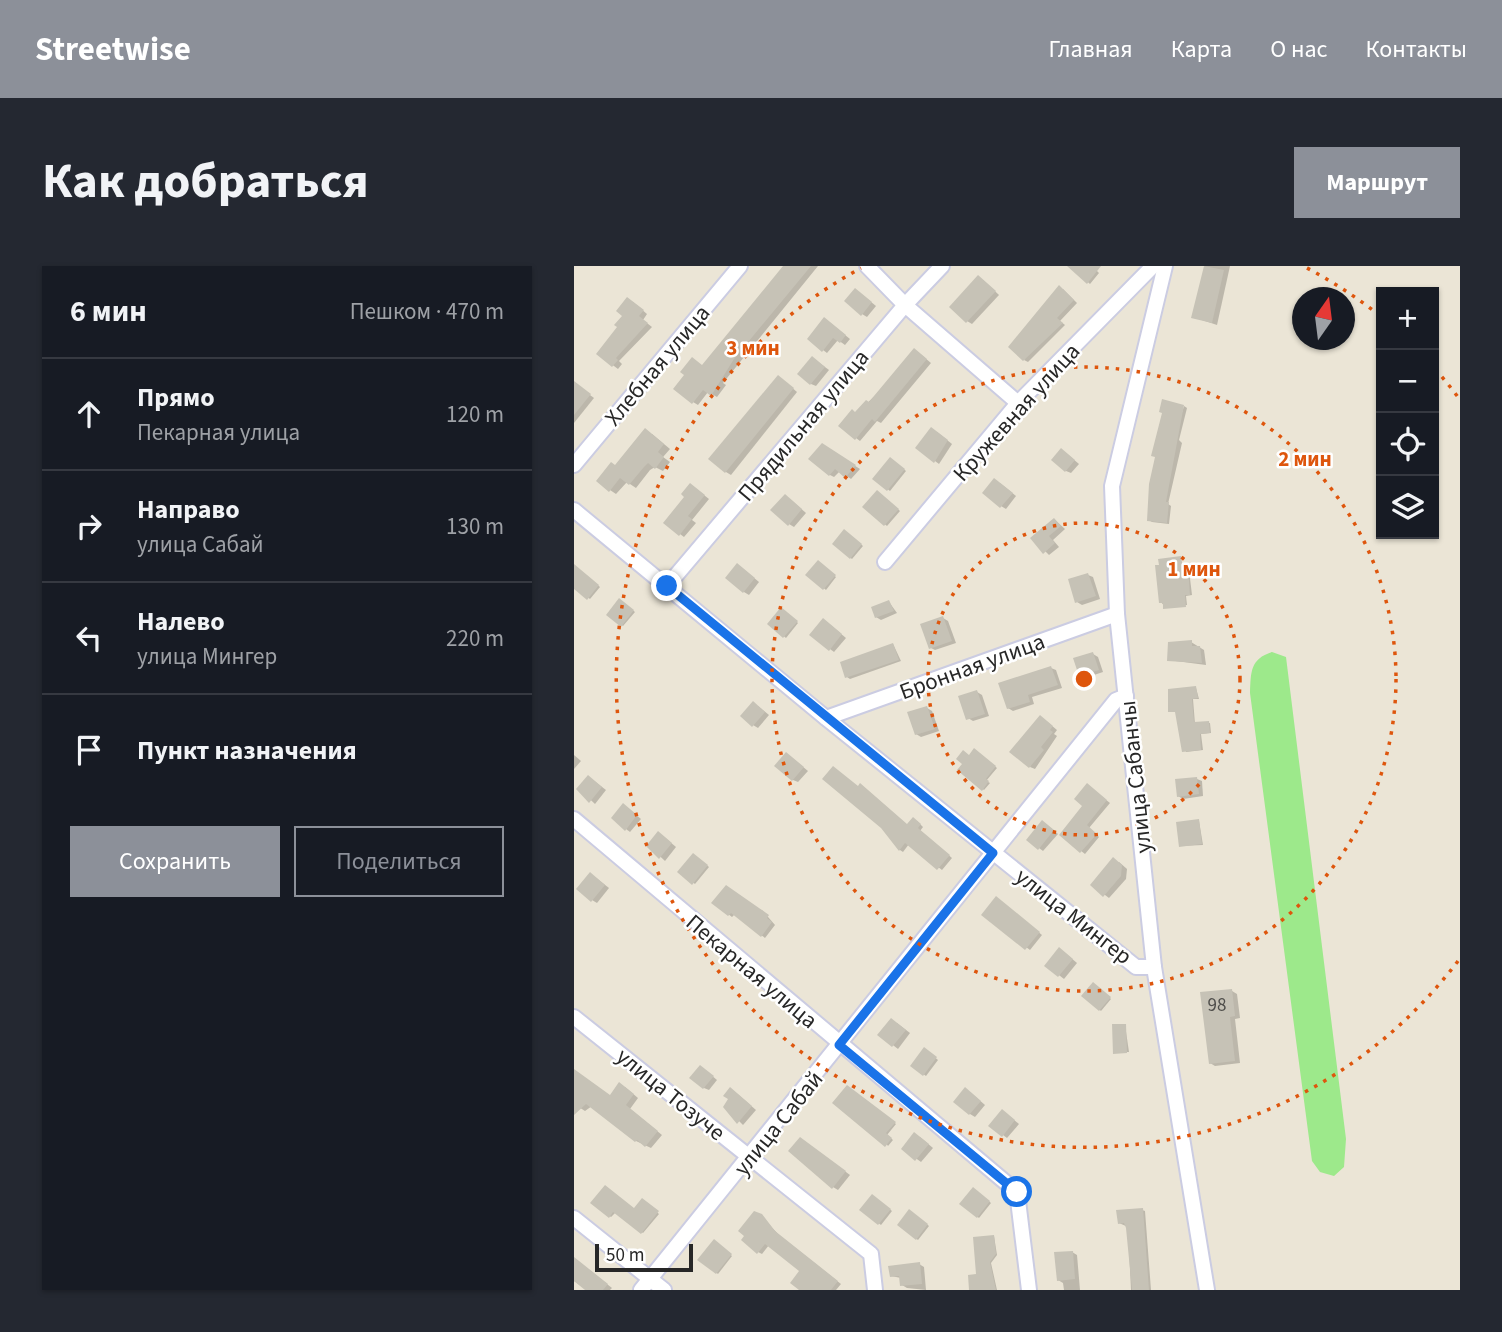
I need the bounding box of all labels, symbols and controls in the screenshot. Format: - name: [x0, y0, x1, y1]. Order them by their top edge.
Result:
- text: Streetwise: [35, 26, 191, 73]
- text: Главная: [1048, 32, 1133, 67]
- text: Карта: [1171, 32, 1232, 67]
- text: О нас: [1270, 32, 1327, 67]
- text: Контакты: [1365, 32, 1467, 67]
- text: Как добраться: [42, 147, 369, 217]
- button: Маршрут: [1294, 147, 1460, 218]
- north arrow: [1292, 287, 1355, 350]
- map controls: [1376, 287, 1439, 539]
- button: +: [1376, 287, 1439, 350]
- text: 6 мин: [70, 290, 147, 333]
- text: Пешком · 470 m: [350, 295, 504, 328]
- street label: Хлебная улица: [597, 298, 718, 433]
- text: 3 мин: [726, 333, 780, 363]
- street label: Кружевная улица: [945, 336, 1088, 489]
- street label: Прядильная улица: [730, 342, 877, 508]
- button: −: [1376, 350, 1439, 413]
- text: Прямо: [137, 379, 215, 416]
- icon: ahead: [70, 395, 108, 433]
- text: 120 m: [446, 398, 504, 431]
- button: locate: [1376, 413, 1439, 476]
- text: Пекарная улица: [137, 416, 300, 449]
- text: 2 мин: [1278, 444, 1332, 474]
- button: layers: [1376, 476, 1439, 539]
- text: Направо: [137, 491, 240, 528]
- icon: right: [70, 507, 108, 545]
- text: 130 m: [446, 510, 504, 543]
- text: улица Сабай: [137, 528, 263, 561]
- text: 1 мин: [1167, 554, 1221, 584]
- route end: [651, 570, 682, 601]
- text: Налево: [137, 603, 225, 640]
- icon: left: [70, 619, 108, 657]
- text: 220 m: [446, 622, 504, 655]
- street label: Бронная улица: [895, 625, 1050, 708]
- text: улица Мингер: [137, 640, 277, 673]
- centre of rings: [1072, 667, 1096, 691]
- street label: улица Сабанчы: [1111, 699, 1160, 855]
- icon: arrive: [70, 731, 108, 769]
- text: Пункт назначения: [137, 732, 357, 769]
- button: Сохранить: [70, 826, 280, 897]
- button: Поделиться: [294, 826, 504, 897]
- street label: улица Мингер: [1008, 860, 1139, 973]
- street label: Пекарная улица: [679, 906, 825, 1036]
- house number: 98: [1208, 992, 1226, 1019]
- street label: улица Тозуче: [609, 1040, 732, 1149]
- street label: улица Сабай: [726, 1064, 831, 1183]
- route start: [1001, 1176, 1032, 1207]
- scale bar: [595, 1241, 693, 1273]
- text: 50 m: [606, 1242, 644, 1269]

